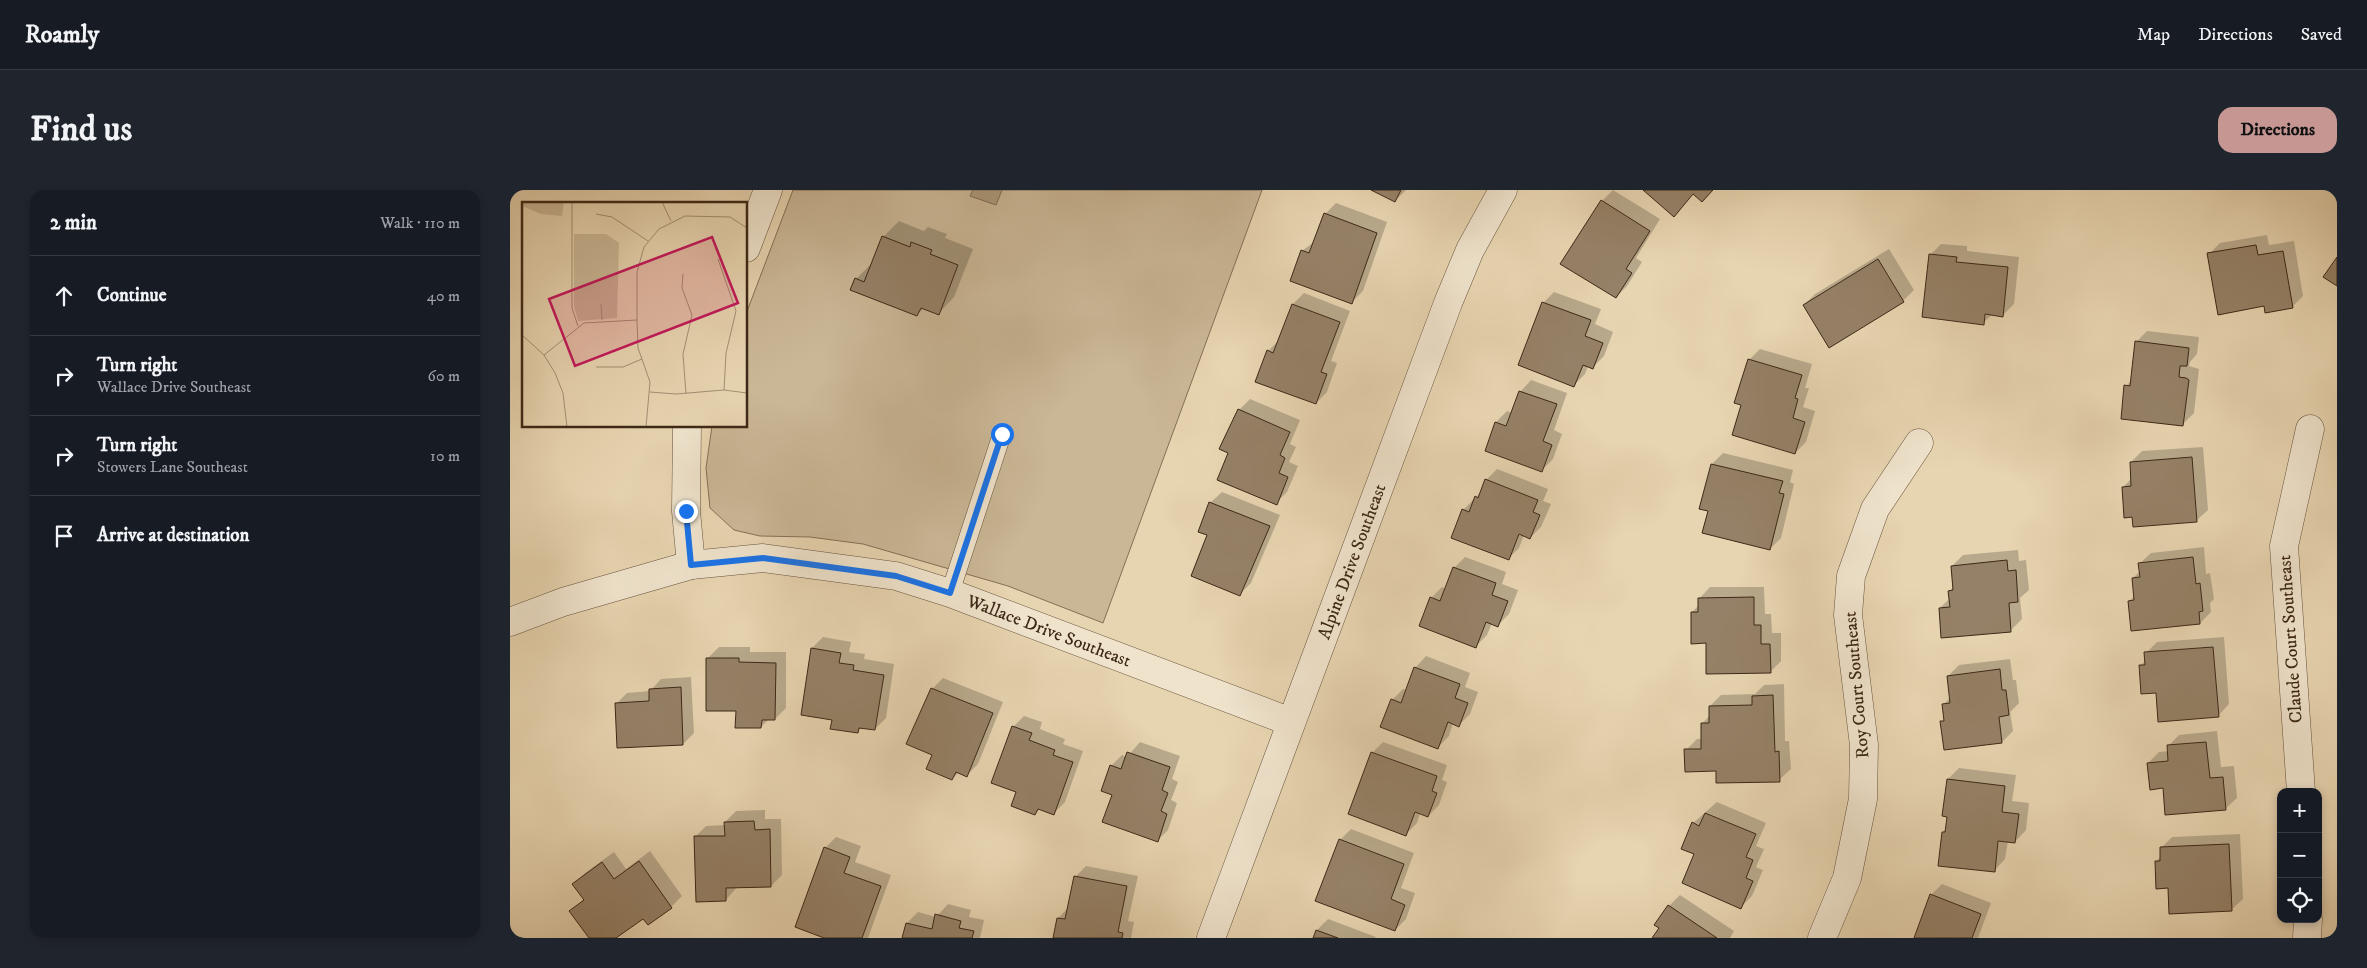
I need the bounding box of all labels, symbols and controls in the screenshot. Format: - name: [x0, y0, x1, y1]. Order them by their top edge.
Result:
- text: Roamly: [25, 20, 99, 50]
- text: Map: [2137, 24, 2170, 46]
- text: Directions: [2198, 24, 2273, 46]
- text: Saved: [2301, 24, 2342, 46]
- button: Directions: [2218, 107, 2337, 153]
- text: Find us: [30, 108, 132, 152]
- inset map: [522, 202, 748, 428]
- text: 2 min: [50, 210, 97, 236]
- text: Walk · 110 m: [380, 213, 460, 233]
- icon: ahead: [50, 282, 78, 310]
- text: Continue: [97, 284, 167, 307]
- text: 40 m: [427, 286, 460, 306]
- text: Turn right: [97, 354, 177, 377]
- icon: right: [50, 362, 78, 390]
- text: 60 m: [428, 366, 460, 386]
- text: Wallace Drive Southeast: [97, 377, 251, 397]
- route start: [991, 423, 1014, 446]
- text: Turn right: [97, 434, 177, 457]
- icon: right: [50, 442, 78, 470]
- text: 10 m: [430, 446, 460, 466]
- text: Stowers Lane Southeast: [97, 457, 248, 477]
- street label: Alpine Drive Southeast: [1313, 481, 1392, 642]
- route end: [675, 500, 698, 523]
- icon: arrive: [50, 522, 78, 550]
- text: Arrive at destination: [97, 524, 249, 547]
- street label: Claude Court Southeast: [2274, 554, 2308, 724]
- street label: Wallace Drive Southeast: [963, 590, 1134, 673]
- street label: Roy Court Southeast: [1840, 610, 1874, 759]
- map controls: [2277, 788, 2322, 923]
- button: +: [2277, 788, 2322, 833]
- button: −: [2277, 833, 2322, 878]
- button: locate: [2277, 878, 2322, 923]

